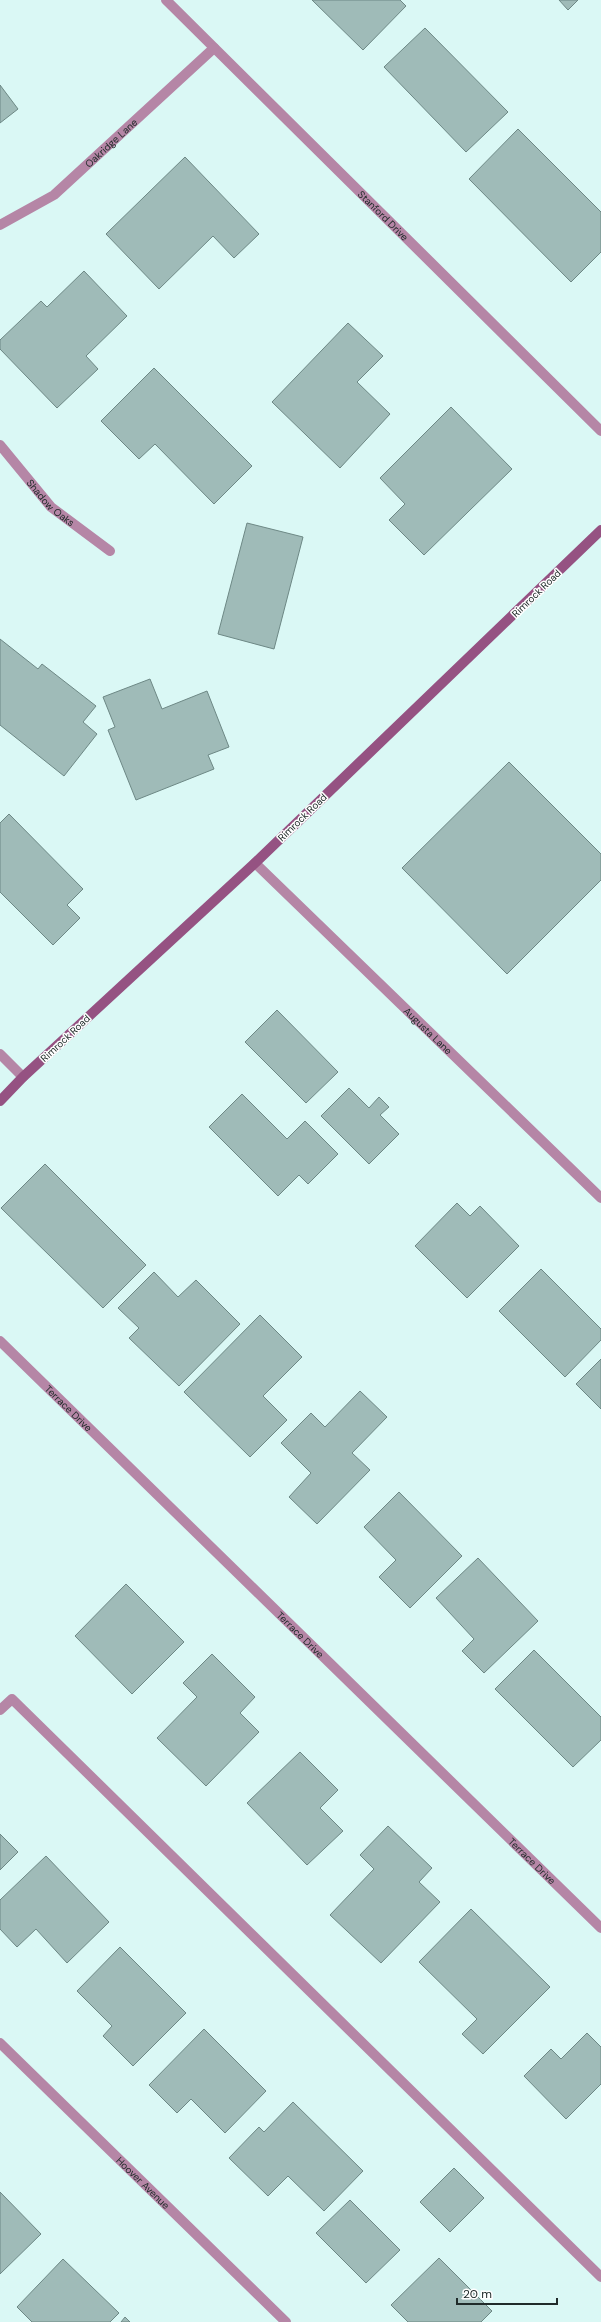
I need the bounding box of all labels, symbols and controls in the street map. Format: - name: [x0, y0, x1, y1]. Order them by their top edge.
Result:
- street label: Oakridge Lane: [82, 116, 140, 170]
- street label: Stanford Drive: [355, 188, 411, 244]
- street label: Shadow Oaks: [24, 477, 77, 529]
- street label: Rimrock Road: [509, 567, 564, 620]
- street label: Rimrock Road: [275, 791, 330, 844]
- street label: Augusta Lane: [401, 1005, 455, 1058]
- street label: Rimrock Road: [38, 1012, 93, 1065]
- street label: Terrace Drive: [42, 1382, 95, 1435]
- street label: Terrace Drive: [274, 1609, 327, 1661]
- street label: Terrace Drive: [506, 1835, 559, 1887]
- street label: Hoover Avenue: [113, 2154, 172, 2212]
- scale bar: [457, 2280, 557, 2306]
- text: 20 m: [463, 2286, 492, 2302]

